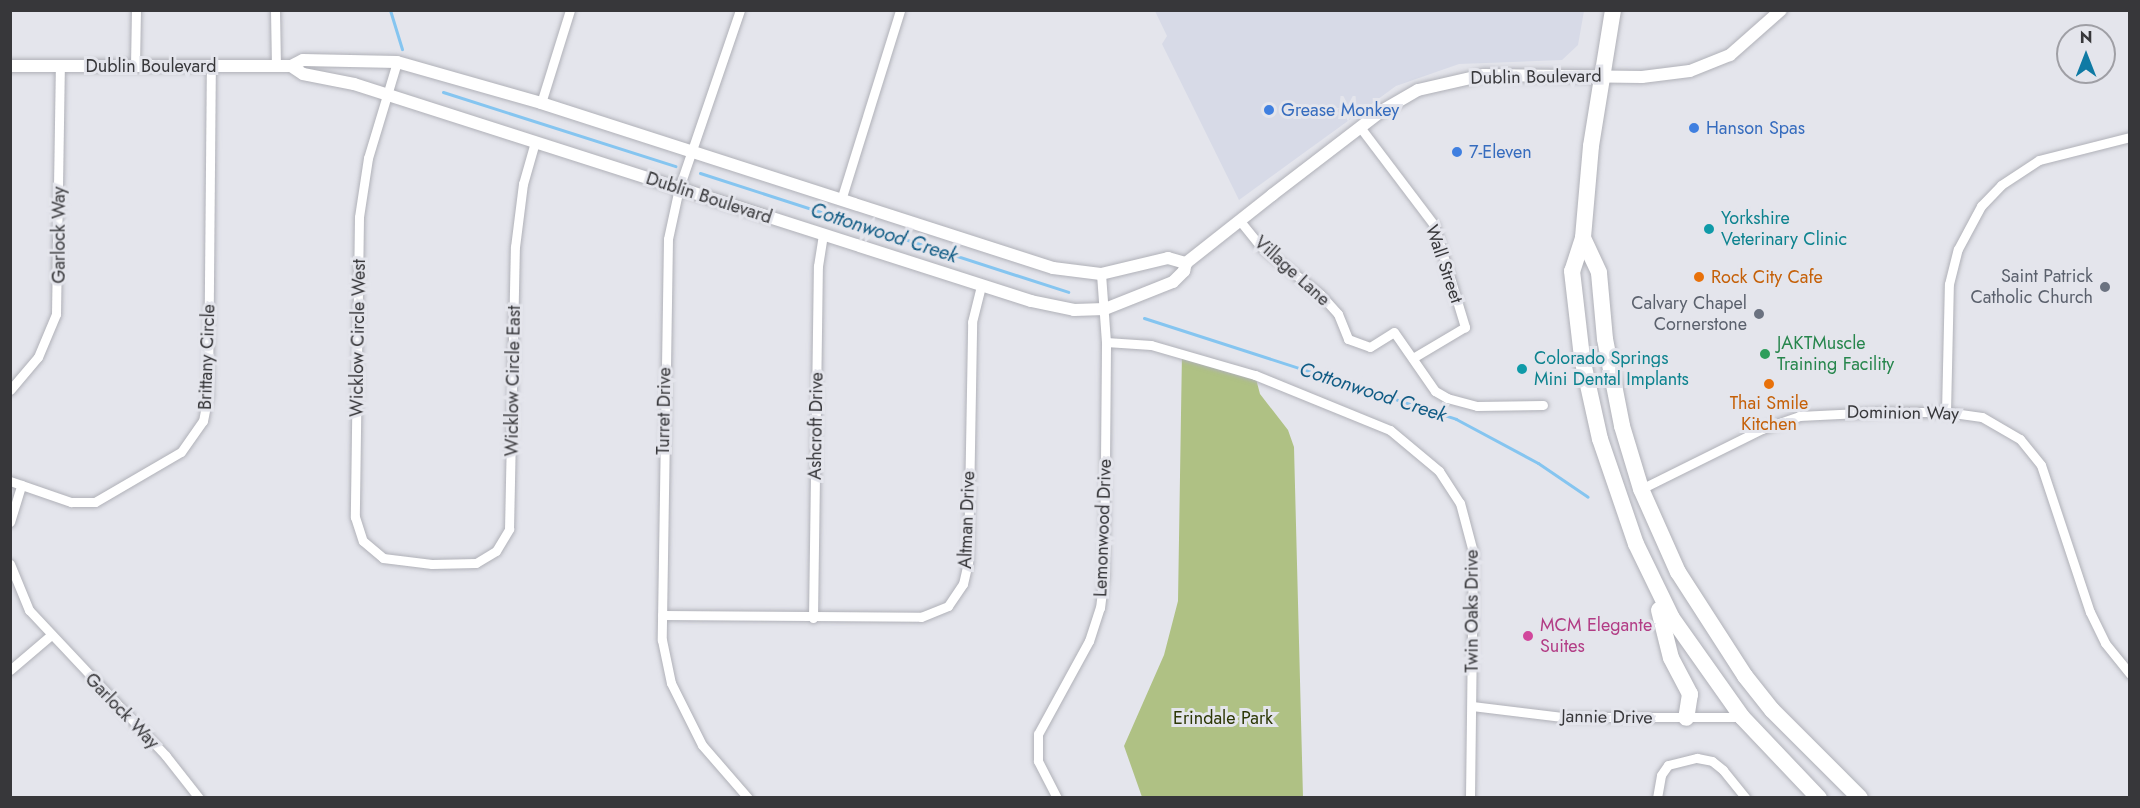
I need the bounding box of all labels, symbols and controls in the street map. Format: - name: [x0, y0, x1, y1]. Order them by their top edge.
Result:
- north arrow: [2056, 24, 2116, 84]
- text: N: [2080, 26, 2092, 49]
- street label: Dublin Boulevard: [85, 55, 217, 77]
- street label: Dublin Boulevard: [1470, 65, 1602, 89]
- place label: Grease Monkey: [1281, 99, 1399, 121]
- marker: Grease Monkey: [1262, 103, 1276, 117]
- place label: Hanson Spas: [1706, 117, 1805, 139]
- marker: Hanson Spas: [1687, 121, 1701, 135]
- place label: 7-Eleven: [1469, 141, 1532, 163]
- marker: 7-Eleven: [1450, 145, 1464, 159]
- street label: Dublin Boulevard: [643, 167, 775, 229]
- street label: Garlock Way: [48, 186, 70, 284]
- water label: Cottonwood Creek: [807, 198, 961, 268]
- place label: Yorkshire Veterinary Clinic: [1721, 208, 1847, 250]
- street label: Wall Street: [1421, 222, 1467, 306]
- marker: Yorkshire Veterinary Clinic: [1702, 222, 1716, 236]
- street label: Village Lane: [1250, 232, 1334, 310]
- street label: Wicklow Circle West: [346, 259, 370, 417]
- place label: Rock City Cafe: [1711, 266, 1823, 288]
- place label: Saint Patrick Catholic Church: [1970, 266, 2093, 308]
- marker: Rock City Cafe: [1692, 270, 1706, 284]
- marker: Saint Patrick Catholic Church: [2098, 280, 2112, 294]
- place label: Calvary Chapel Cornerstone: [1631, 293, 1747, 336]
- street label: Brittany Circle: [194, 304, 220, 410]
- street label: Wicklow Circle East: [501, 305, 525, 457]
- marker: Calvary Chapel Cornerstone: [1752, 307, 1766, 321]
- place label: JAKTMuscle Training Facility: [1777, 333, 1894, 376]
- marker: JAKTMuscle Training Facility: [1758, 347, 1772, 361]
- place label: Colorado Springs Mini Dental Implants: [1534, 348, 1689, 391]
- water label: Cottonwood Creek: [1296, 357, 1450, 427]
- marker: Colorado Springs Mini Dental Implants: [1515, 362, 1529, 376]
- street label: Turret Drive: [652, 367, 676, 455]
- street label: Ashcroft Drive: [804, 372, 828, 480]
- marker: Thai Smile Kitchen: [1762, 377, 1776, 391]
- place label: Thai Smile Kitchen: [1730, 393, 1808, 436]
- street label: Dominion Way: [1847, 401, 1959, 425]
- street label: Lemonwood Drive: [1090, 459, 1116, 597]
- street label: Altman Drive: [954, 471, 980, 569]
- street label: Twin Oaks Drive: [1461, 549, 1483, 673]
- place label: MCM Elegante Suites: [1540, 615, 1652, 658]
- marker: MCM Elegante Suites: [1521, 629, 1535, 643]
- street label: Garlock Way: [80, 669, 164, 753]
- street label: Jannie Drive: [1561, 705, 1653, 729]
- park label: Erindale Park: [1173, 707, 1273, 729]

